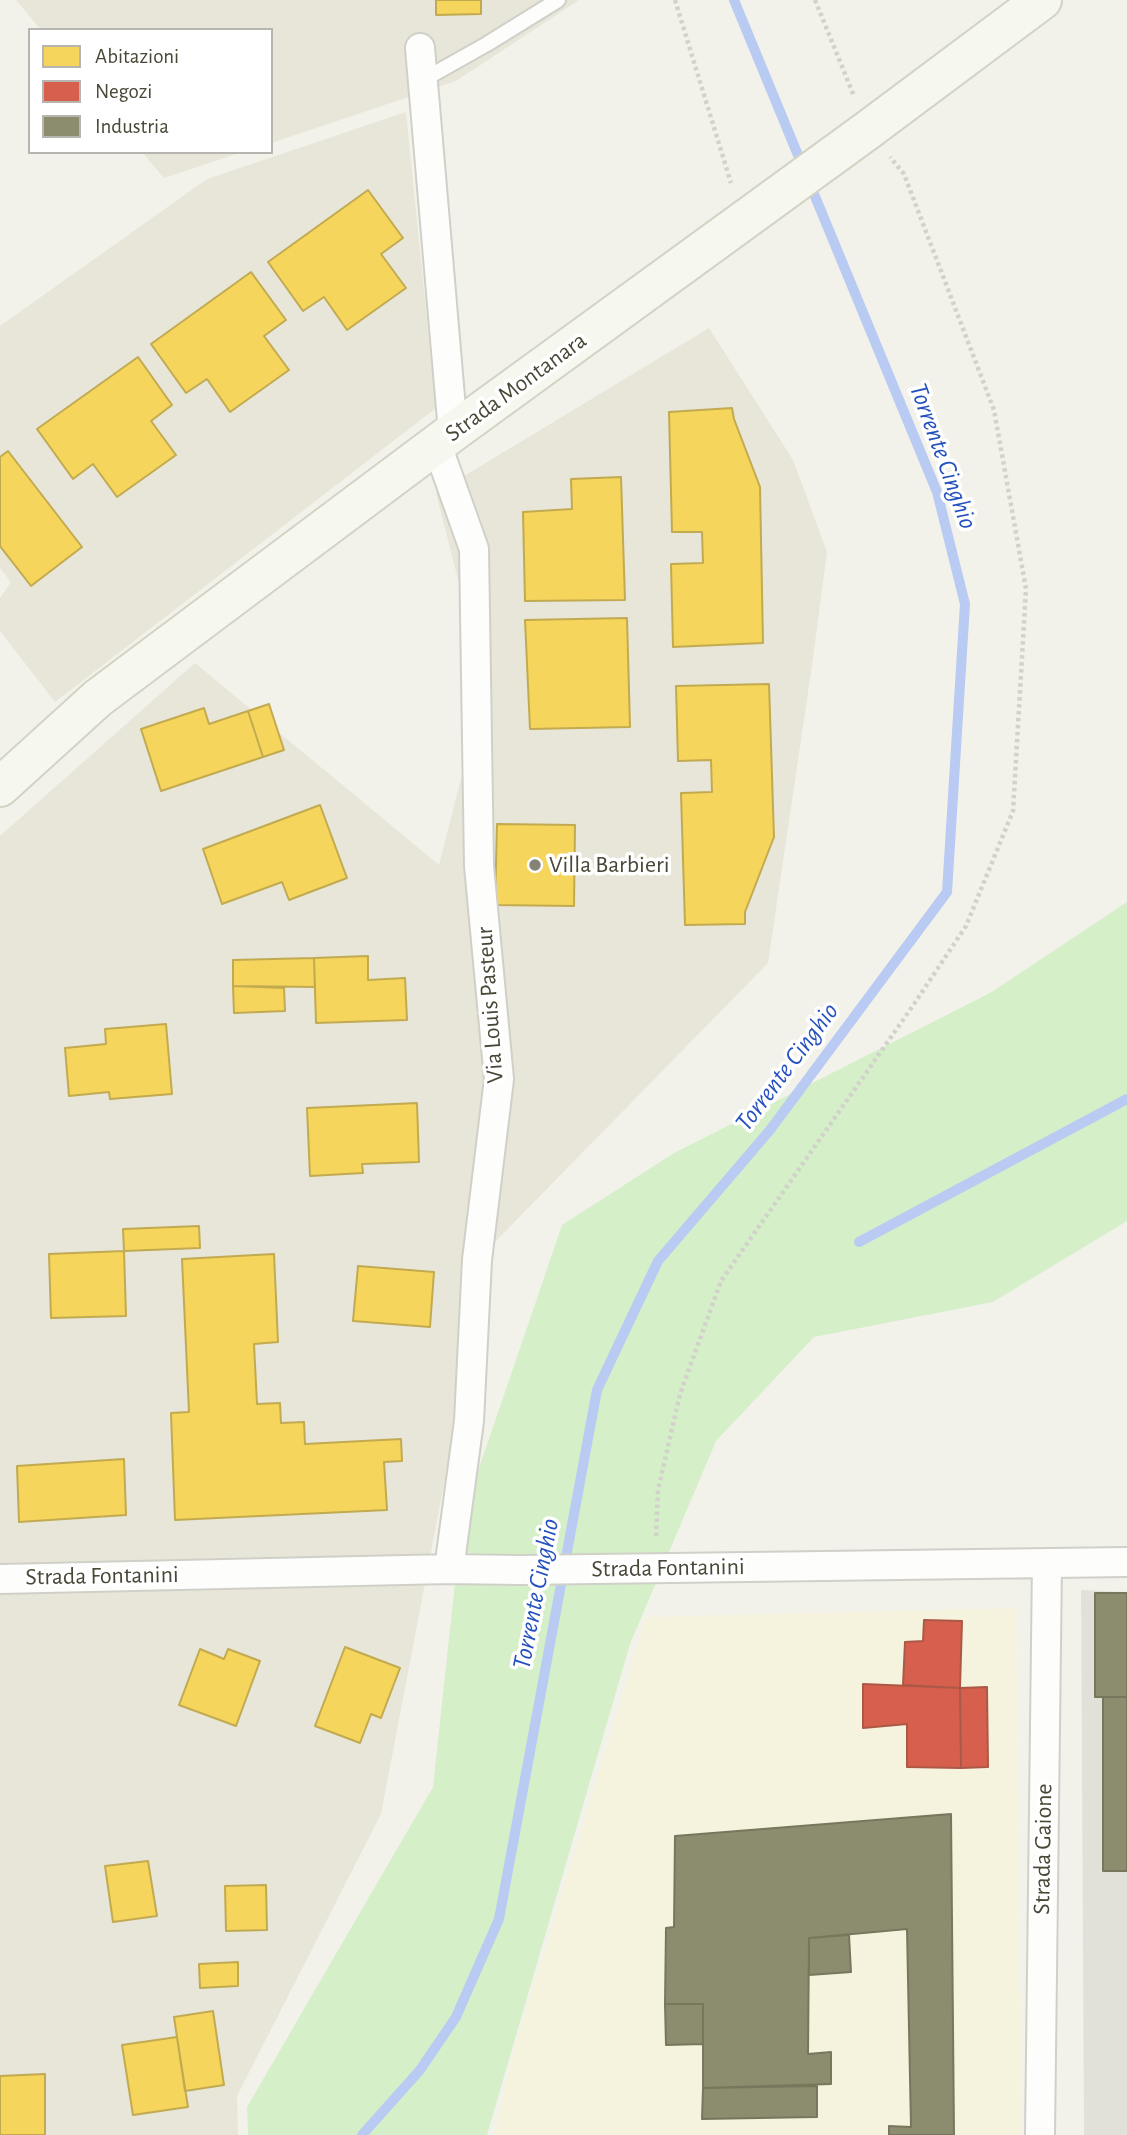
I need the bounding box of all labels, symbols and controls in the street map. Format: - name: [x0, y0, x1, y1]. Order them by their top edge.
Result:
- legend: [28, 28, 273, 154]
- text: Abitazioni: [95, 46, 179, 67]
- text: Negozi: [95, 81, 152, 102]
- text: Industria: [95, 116, 169, 137]
- street label: Strada Montanara: [440, 326, 592, 448]
- water label: Torrente Cinghio: [902, 379, 984, 533]
- place label: Villa Barbieri: [549, 851, 670, 879]
- marker: Villa Barbieri: [527, 857, 543, 873]
- street label: Via Louis Pasteur: [470, 926, 510, 1084]
- water label: Torrente Cinghio: [729, 997, 845, 1137]
- water label: Torrente Cinghio: [506, 1516, 566, 1672]
- street label: Strada Fontanini: [591, 1552, 745, 1584]
- street label: Strada Fontanini: [25, 1560, 179, 1592]
- street label: Strada Gaione: [1027, 1783, 1059, 1915]

